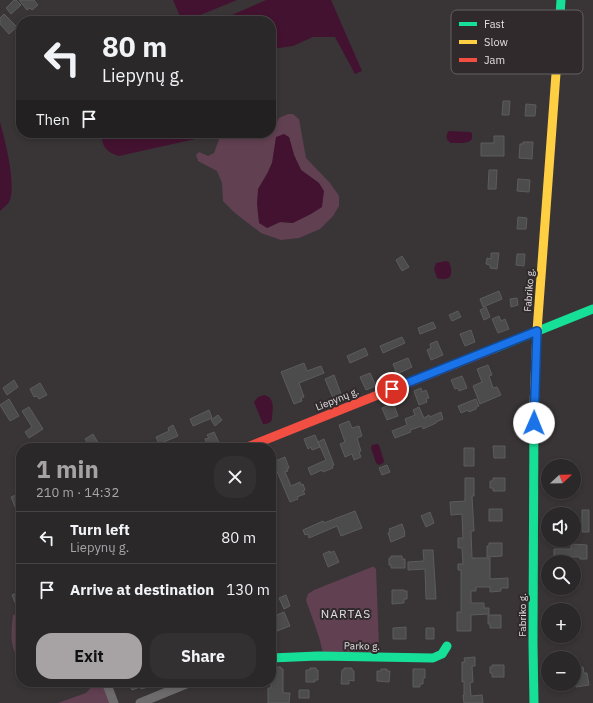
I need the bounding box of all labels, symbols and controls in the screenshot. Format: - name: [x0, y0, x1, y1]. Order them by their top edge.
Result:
- legend: [451, 10, 583, 74]
- text: Fast: [484, 17, 505, 31]
- text: 80 m: [102, 28, 167, 65]
- icon: left: [36, 32, 88, 84]
- text: Slow: [484, 35, 508, 49]
- text: Jam: [484, 53, 505, 67]
- text: Liepynų g.: [102, 64, 184, 87]
- icon: arrive: [78, 108, 100, 130]
- text: Then: [36, 110, 70, 129]
- street label: Fabriko g.: [521, 268, 537, 312]
- pin: [375, 372, 409, 406]
- icon: arrive: [381, 378, 403, 400]
- street label: Liepynų g.: [313, 384, 361, 414]
- position arrow: [513, 402, 555, 444]
- text: 1 min: [36, 453, 99, 485]
- button: close: [214, 456, 256, 498]
- north arrow: [541, 459, 581, 499]
- map controls: [541, 459, 581, 691]
- text: 210 m · 14:32: [36, 484, 119, 501]
- button: sound: [541, 507, 581, 547]
- text: Turn left: [70, 520, 130, 539]
- icon: left: [36, 527, 58, 549]
- text: 80 m: [221, 528, 256, 547]
- text: Liepynų g.: [70, 539, 129, 556]
- button: search: [541, 555, 581, 595]
- icon: arrive: [36, 579, 58, 601]
- text: Arrive at destination: [70, 580, 214, 599]
- text: 130 m: [226, 580, 270, 599]
- street label: Fabriko g.: [516, 593, 529, 637]
- button: +: [541, 603, 581, 643]
- district label: NARTAS: [321, 606, 371, 621]
- button: Exit: [36, 633, 142, 679]
- button: Share: [150, 633, 256, 679]
- street label: Parko g.: [344, 639, 380, 653]
- button: −: [541, 651, 581, 691]

